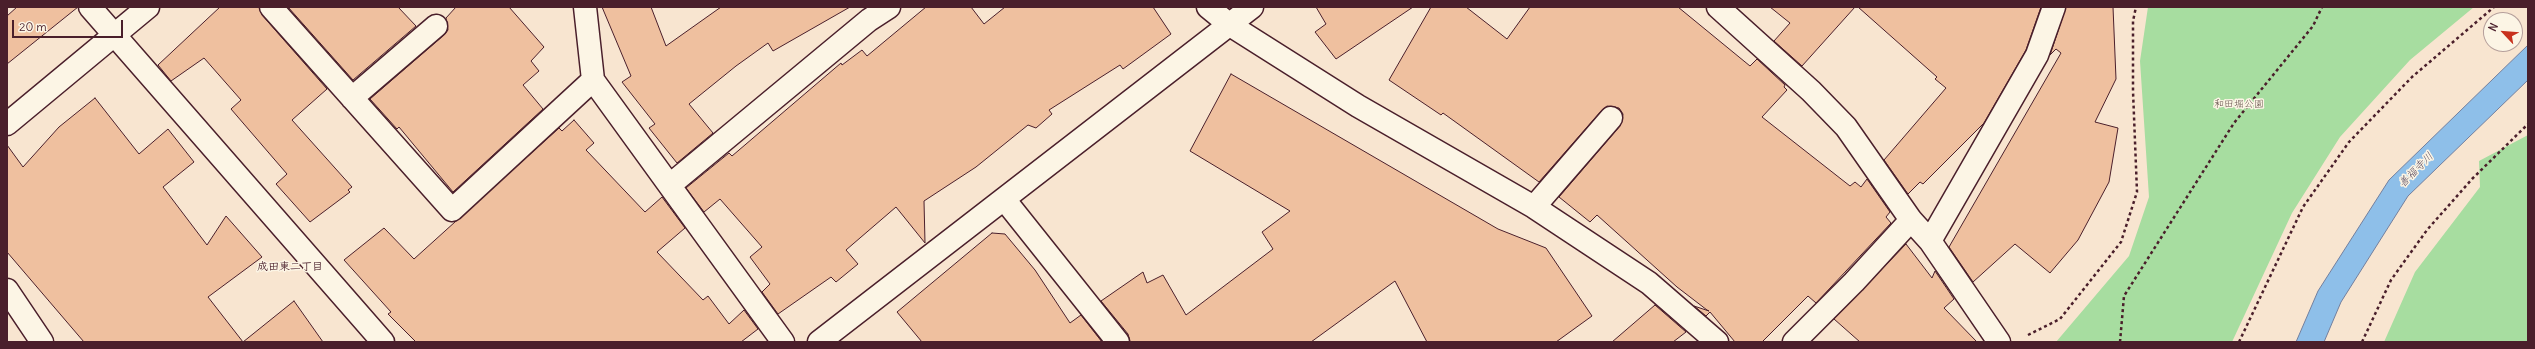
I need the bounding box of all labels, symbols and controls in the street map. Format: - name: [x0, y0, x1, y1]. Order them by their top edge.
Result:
- scale bar: [14, 12, 125, 38]
- north arrow: [2483, 12, 2523, 52]
- text: 20 m: [19, 19, 47, 34]
- text: N: [2485, 21, 2501, 34]
- park label: 和田堀公園: [2214, 98, 2264, 110]
- water label: 善福寺川: [2396, 150, 2436, 190]
- district label: 成田東二丁目: [257, 260, 323, 274]

